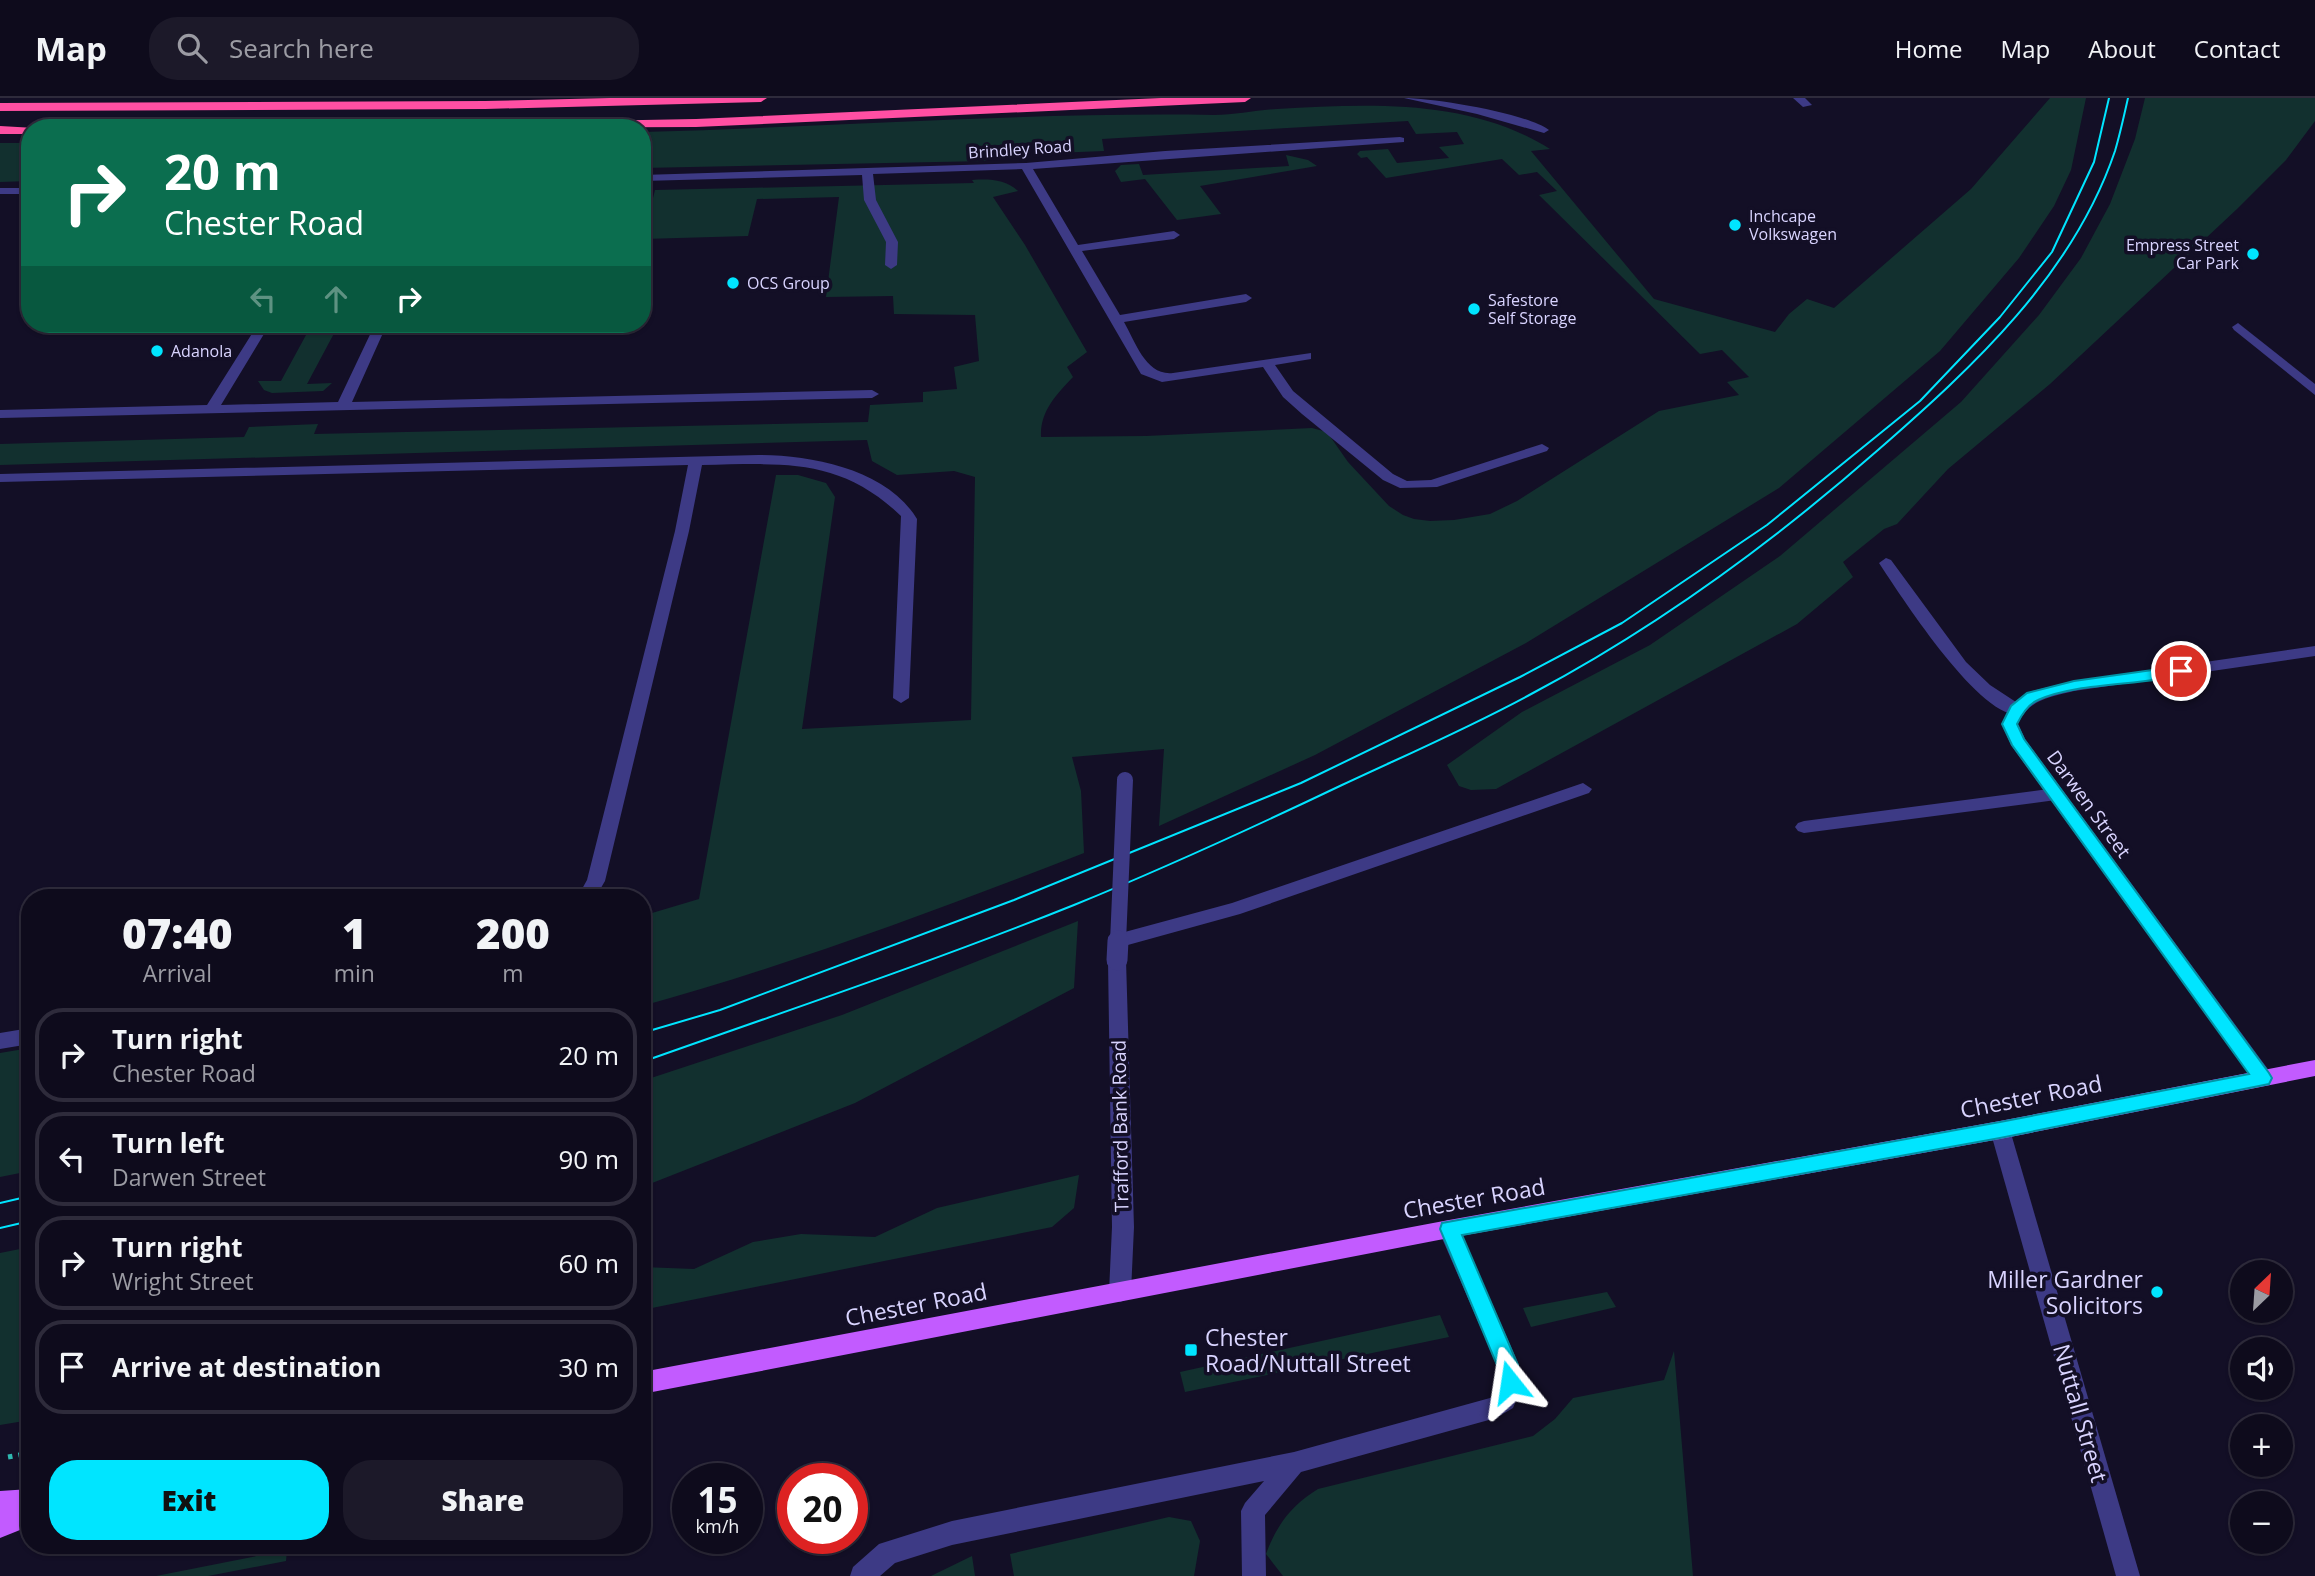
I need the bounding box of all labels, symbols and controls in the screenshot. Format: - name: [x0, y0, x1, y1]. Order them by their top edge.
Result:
- search box: [149, 17, 639, 80]
- text: Map: [35, 26, 107, 71]
- icon: search: [173, 29, 211, 67]
- text: Search here: [229, 30, 374, 66]
- text: Home: [1895, 32, 1963, 65]
- text: Map: [2001, 32, 2050, 65]
- text: About: [2088, 32, 2156, 65]
- text: Contact: [2194, 32, 2280, 65]
- street label: Brindley Road: [967, 134, 1073, 164]
- text: 20 m: [164, 138, 281, 204]
- icon: right: [49, 147, 140, 238]
- text: Chester Road: [164, 201, 364, 244]
- place label: Inchcape Volkswagen: [1749, 205, 1837, 245]
- marker: Inchcape Volkswagen: [1727, 217, 1743, 233]
- place label: Empress Street Car Park: [2126, 234, 2240, 274]
- marker: Empress Street Car Park: [2245, 246, 2261, 262]
- place label: OCS Group: [747, 272, 830, 294]
- marker: OCS Group: [725, 275, 741, 291]
- icon: left: [244, 280, 282, 318]
- icon: ahead: [317, 280, 355, 318]
- icon: right: [390, 280, 428, 318]
- place label: Safestore Self Storage: [1488, 289, 1577, 329]
- marker: Safestore Self Storage: [1466, 301, 1482, 317]
- place label: Adanola: [171, 340, 232, 362]
- marker: Adanola: [149, 343, 165, 359]
- pin: [2151, 641, 2211, 701]
- icon: arrive: [2162, 652, 2200, 690]
- street label: Darwen Street: [2041, 745, 2137, 863]
- text: 07:40: [122, 904, 233, 961]
- text: 1: [342, 904, 367, 961]
- text: 200: [476, 904, 550, 961]
- text: Arrival: [143, 957, 212, 989]
- text: min: [334, 957, 375, 989]
- text: m: [502, 957, 524, 989]
- text: Turn right: [112, 1021, 243, 1057]
- icon: right: [53, 1036, 91, 1074]
- text: 20 m: [558, 1037, 619, 1073]
- street label: Trafford Bank Road: [1106, 1040, 1134, 1212]
- text: Chester Road: [112, 1057, 256, 1089]
- street label: Chester Road: [1957, 1067, 2105, 1125]
- text: Turn left: [112, 1125, 224, 1161]
- icon: left: [53, 1140, 91, 1178]
- text: 90 m: [558, 1141, 619, 1177]
- text: Darwen Street: [112, 1161, 266, 1193]
- street label: Chester Road: [1400, 1170, 1548, 1226]
- text: Turn right: [112, 1229, 243, 1265]
- icon: right: [53, 1244, 91, 1282]
- text: 60 m: [558, 1245, 619, 1281]
- north arrow: [2230, 1260, 2292, 1323]
- map controls: [2230, 1260, 2293, 1554]
- place label: Miller Gardner Solicitors: [1987, 1263, 2144, 1321]
- text: Wright Street: [112, 1265, 253, 1297]
- street label: Chester Road: [842, 1275, 990, 1333]
- marker: Miller Gardner Solicitors: [2149, 1284, 2165, 1300]
- place label: Chester Road/Nuttall Street: [1205, 1321, 1411, 1379]
- button: sound: [2230, 1337, 2293, 1400]
- street label: Nuttall Street: [2046, 1340, 2116, 1486]
- marker: Chester Road/Nuttall Street: [1183, 1342, 1199, 1358]
- position arrow: [1473, 1345, 1547, 1419]
- icon: arrive: [53, 1348, 91, 1386]
- text: Arrive at destination: [112, 1349, 381, 1385]
- text: 30 m: [558, 1349, 619, 1385]
- button: +: [2230, 1414, 2293, 1477]
- button: Exit: [49, 1460, 329, 1540]
- button: Share: [343, 1460, 623, 1540]
- speed limit sign: 20: [777, 1463, 868, 1554]
- text: 15: [697, 1476, 738, 1523]
- button: −: [2230, 1491, 2293, 1554]
- text: km/h: [696, 1514, 739, 1538]

